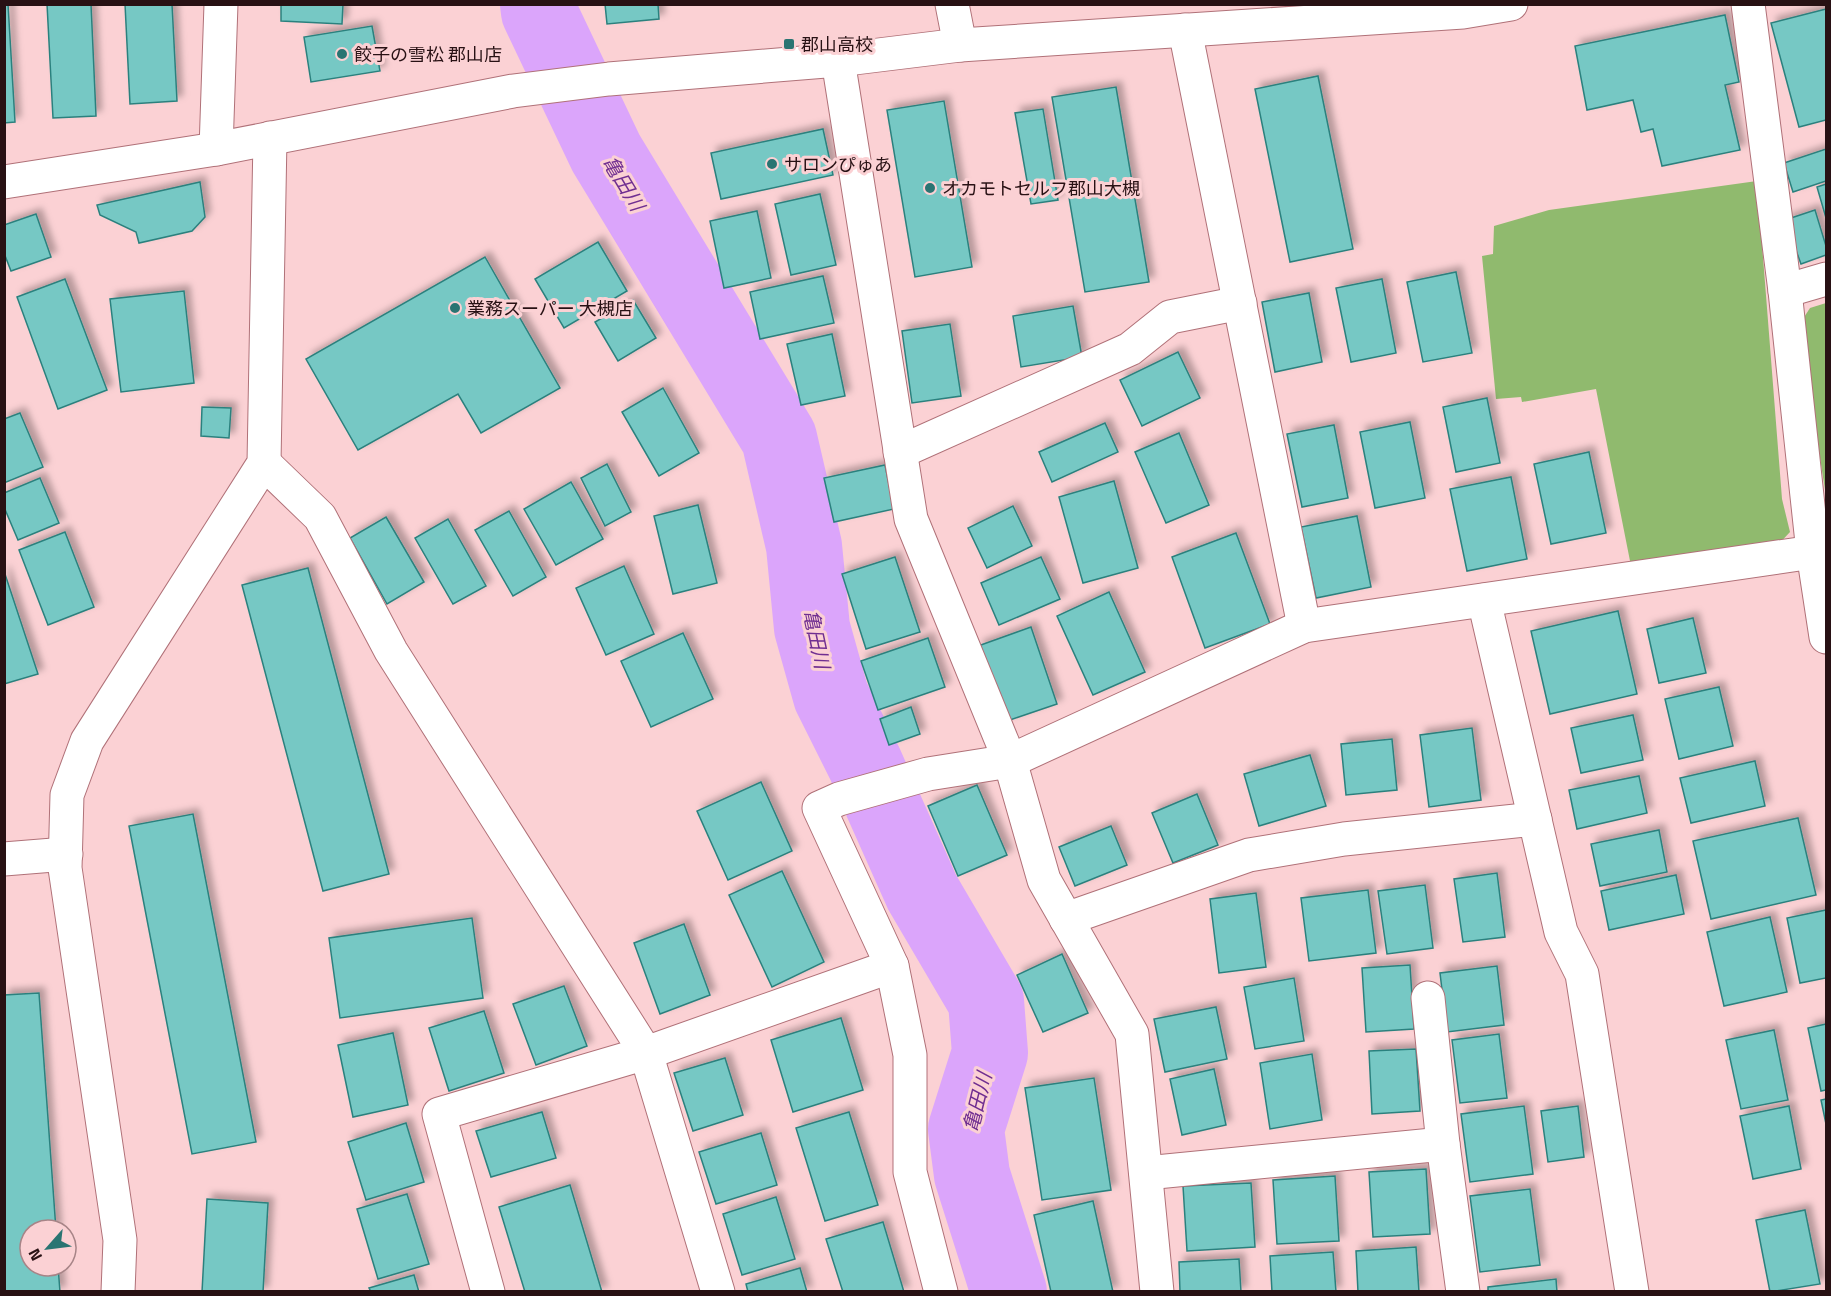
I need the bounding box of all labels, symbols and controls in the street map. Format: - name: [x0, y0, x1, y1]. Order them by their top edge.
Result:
- place label: 郡山高校: [801, 31, 873, 58]
- marker: 郡山高校: [782, 37, 796, 51]
- place label: 餃子の雪松 郡山店: [354, 41, 502, 68]
- marker: 餃子の雪松 郡山店: [335, 47, 349, 61]
- water label: 亀田川: [595, 149, 654, 218]
- place label: サロンぴゅあ: [784, 151, 892, 178]
- marker: サロンぴゅあ: [765, 157, 779, 171]
- place label: オカモトセルフ郡山大槻: [942, 175, 1140, 202]
- marker: オカモトセルフ郡山大槻: [923, 181, 937, 195]
- place label: 業務スーパー 大槻店: [467, 295, 633, 322]
- marker: 業務スーパー 大槻店: [448, 301, 462, 315]
- water label: 亀田川: [796, 606, 839, 674]
- water label: 亀田川: [955, 1067, 1000, 1135]
- north arrow: [18, 1218, 78, 1278]
- text: N: [22, 1245, 48, 1266]

